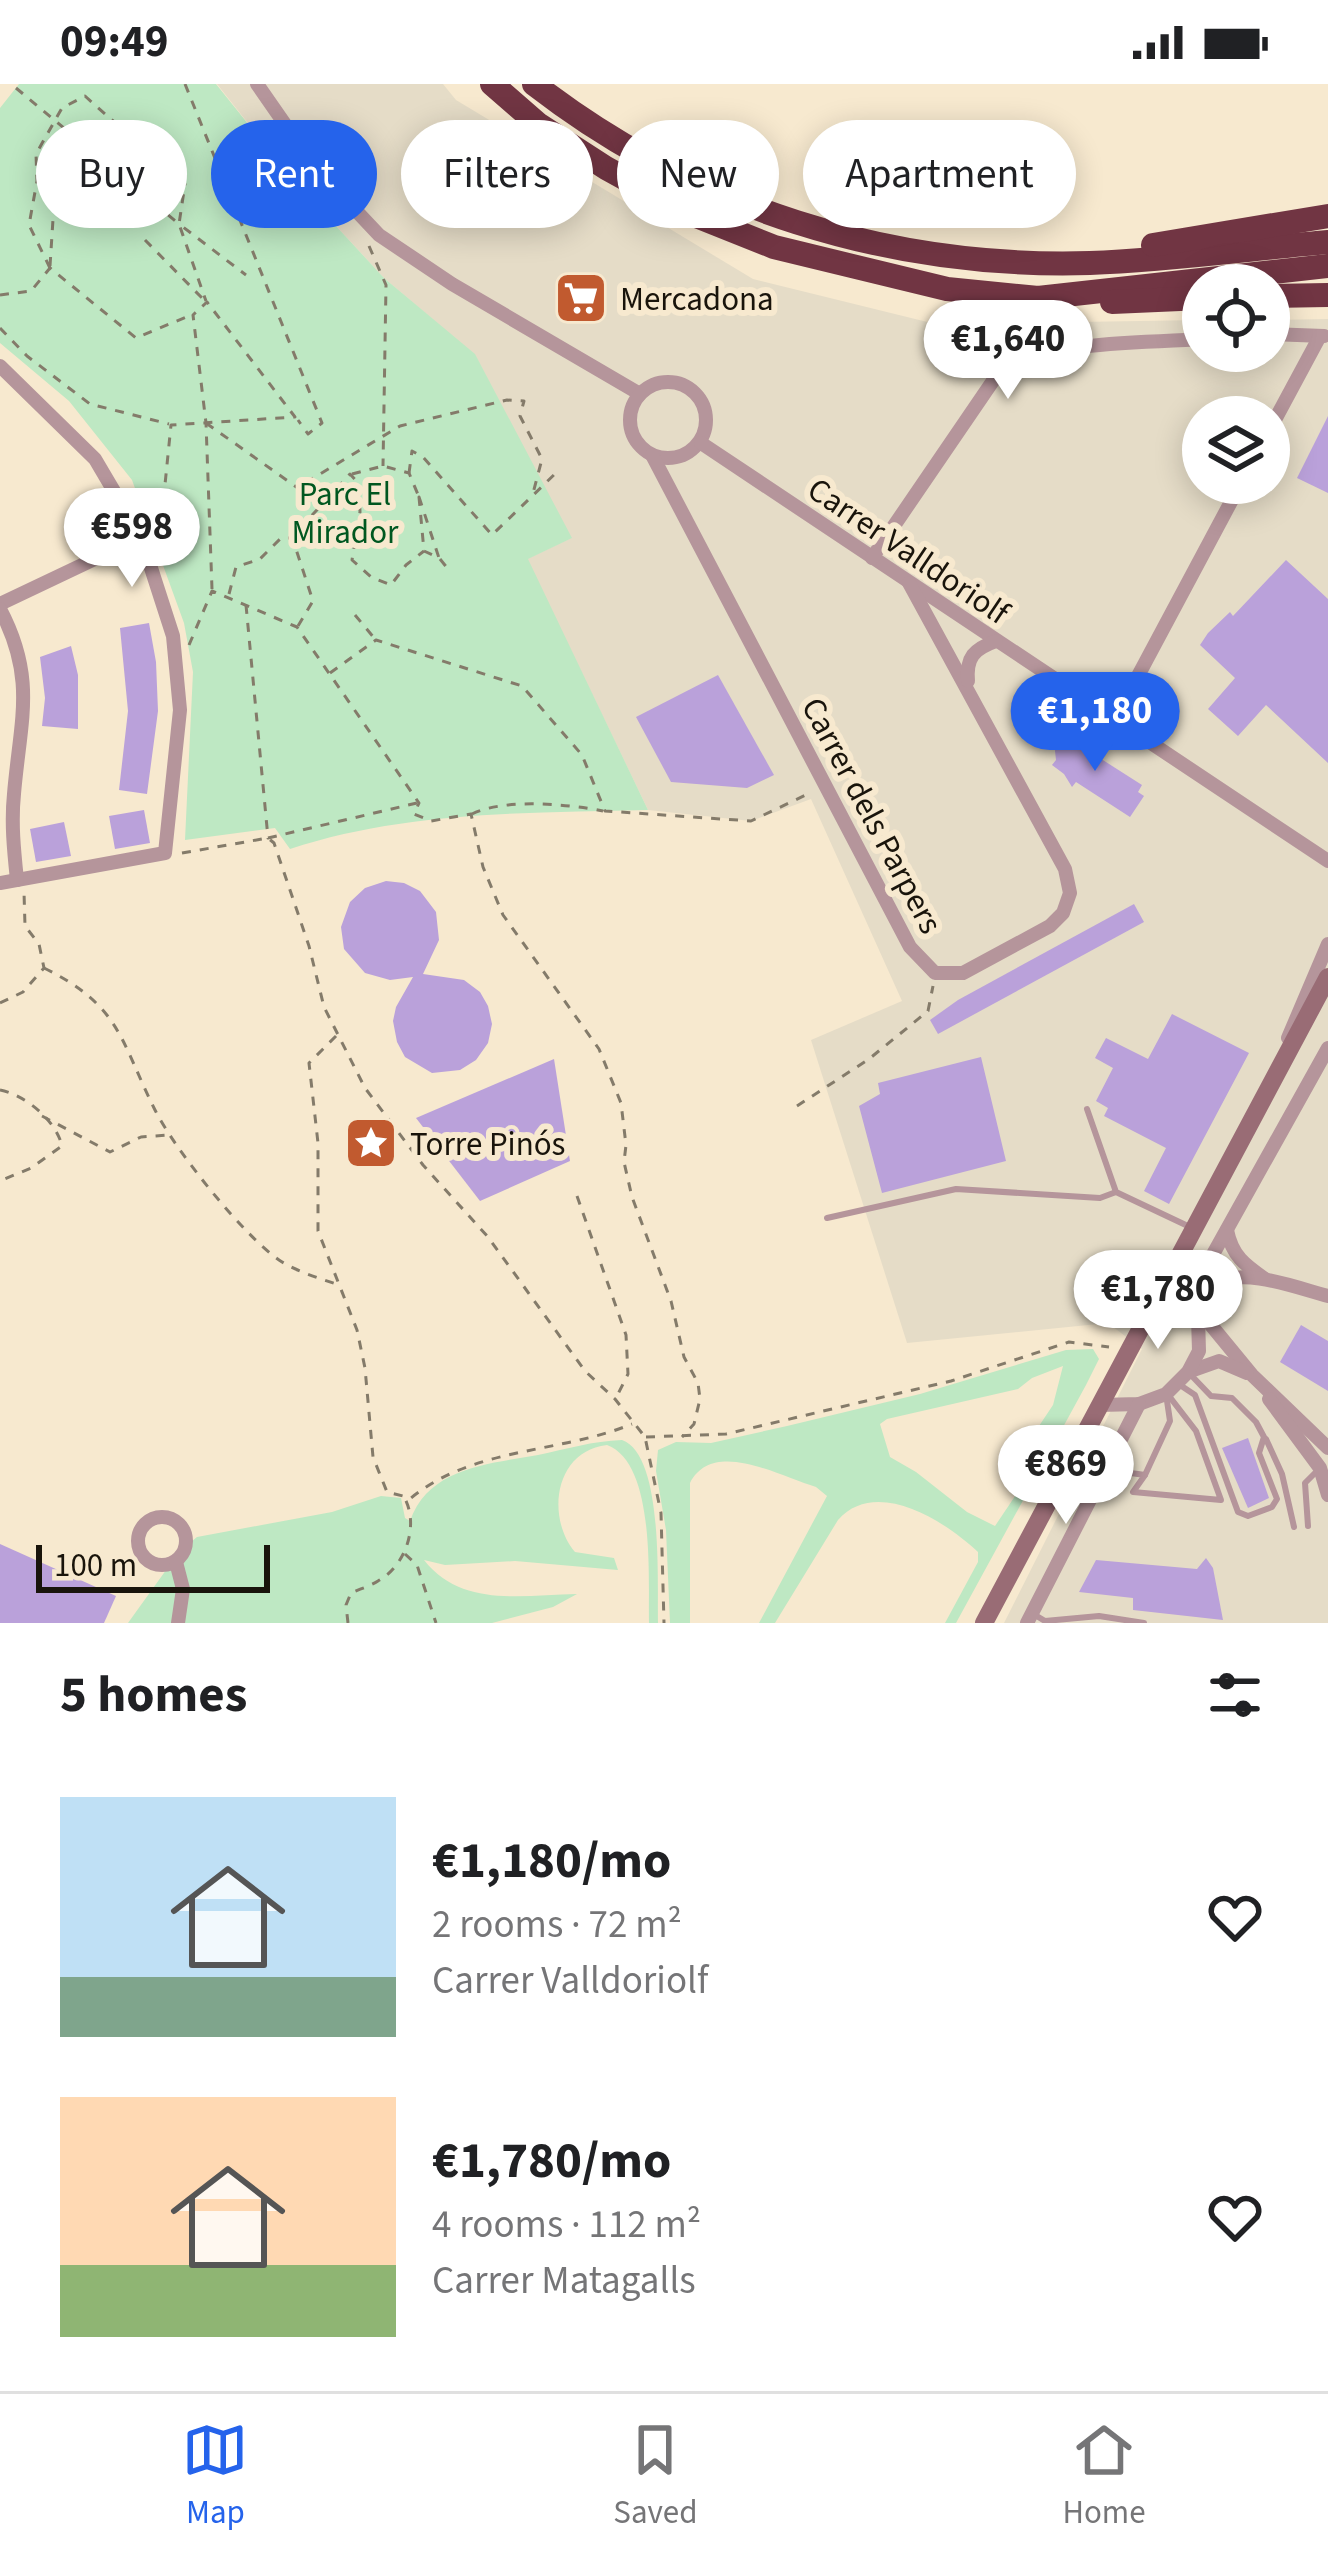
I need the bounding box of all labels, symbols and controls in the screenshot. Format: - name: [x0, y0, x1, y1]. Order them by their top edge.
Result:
- text: 09:49: [60, 10, 169, 74]
- chip: Buy: [36, 120, 187, 228]
- chip: Rent: [211, 120, 377, 228]
- chip: Filters: [401, 120, 593, 228]
- chip: New: [617, 120, 779, 228]
- chip: Apartment: [803, 120, 1076, 228]
- map controls: [1182, 264, 1290, 504]
- button: locate: [1182, 264, 1290, 372]
- supermarket icon: Mercadona: [553, 270, 609, 326]
- place label: Mercadona: [620, 276, 774, 323]
- pin: €1,640: [910, 300, 1106, 402]
- text: €1,640: [951, 311, 1065, 367]
- button: layers: [1182, 396, 1290, 504]
- street label: Carrer Valldoriolf: [798, 466, 1019, 637]
- park label: Parc El Mirador: [291, 471, 399, 556]
- pin: €598: [61, 488, 203, 590]
- text: €598: [91, 499, 173, 555]
- pin: €1,180: [997, 672, 1193, 774]
- text: €1,180: [1038, 683, 1152, 739]
- street label: Carrer dels Parpers: [790, 689, 954, 942]
- place icon: Torre Pinós: [343, 1115, 399, 1171]
- place label: Torre Pinós: [410, 1121, 565, 1168]
- pin: €1,780: [1060, 1250, 1256, 1352]
- text: €1,780: [1101, 1261, 1215, 1317]
- pin: €869: [995, 1425, 1137, 1527]
- text: €869: [1025, 1436, 1107, 1492]
- scale bar: [36, 1539, 270, 1592]
- text: 100 m: [54, 1542, 137, 1589]
- text: 5 homes: [60, 1659, 247, 1731]
- icon: filters: [1202, 1662, 1268, 1728]
- text: €1,180/mo: [432, 1825, 671, 1897]
- icon: home: [156, 1845, 300, 1989]
- icon: heart: [1202, 1884, 1268, 1950]
- text: 2 rooms · 72 m²: [432, 1897, 682, 1953]
- text: Carrer Valldoriolf: [432, 1953, 708, 2009]
- text: €1,780/mo: [432, 2125, 671, 2197]
- icon: home: [156, 2145, 300, 2289]
- icon: heart: [1202, 2184, 1268, 2250]
- text: 4 rooms · 112 m²: [432, 2197, 701, 2253]
- text: Carrer Matagalls: [432, 2253, 696, 2309]
- tab: Map: [182, 2417, 248, 2536]
- tab: Saved: [613, 2417, 698, 2536]
- tab: Home: [1062, 2417, 1146, 2536]

